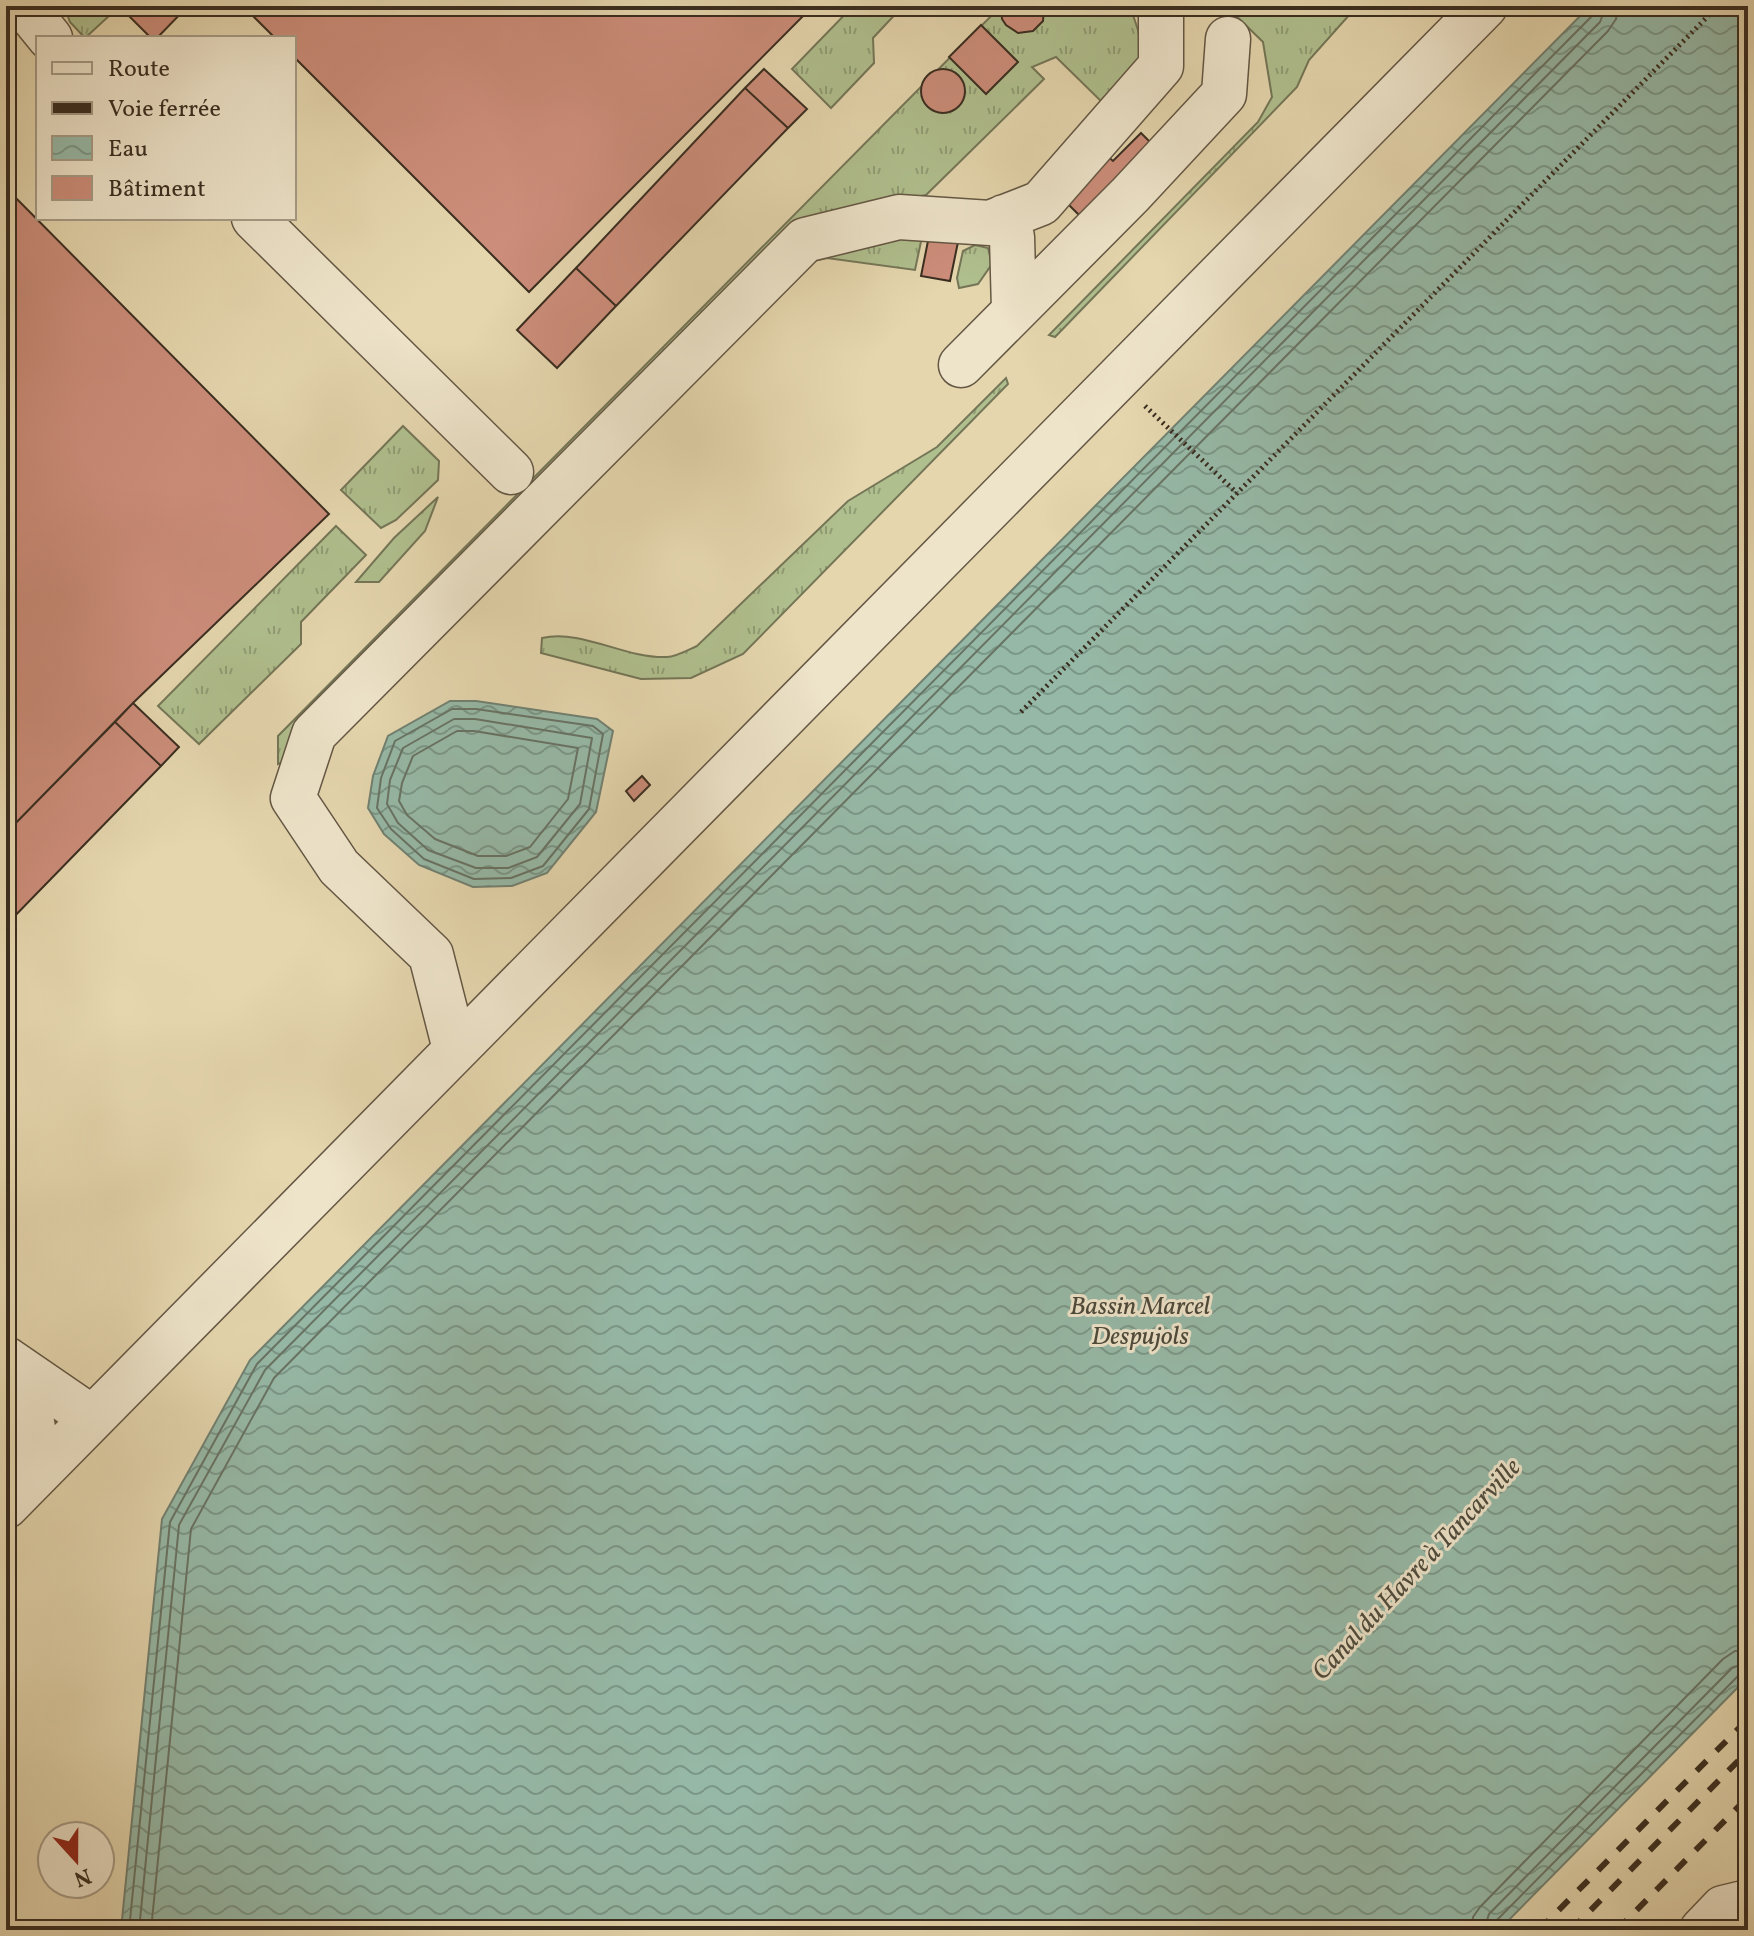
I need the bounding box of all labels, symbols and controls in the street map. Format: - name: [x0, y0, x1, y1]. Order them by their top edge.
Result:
- legend: [36, 36, 296, 220]
- text: Route: [108, 53, 170, 87]
- text: Voie ferrée: [108, 93, 221, 127]
- text: Eau: [108, 133, 148, 167]
- text: Bâtiment: [108, 173, 206, 207]
- water label: Bassin Marcel Despujols: [1070, 1289, 1211, 1355]
- water label: Canal du Havre à Tancarville: [1304, 1451, 1530, 1689]
- north arrow: [36, 1820, 116, 1900]
- text: N: [69, 1859, 95, 1894]

